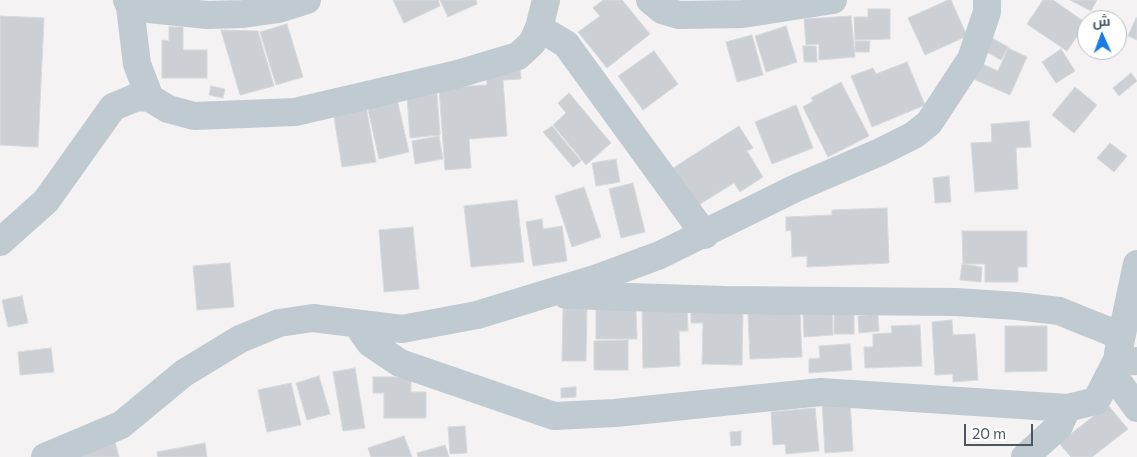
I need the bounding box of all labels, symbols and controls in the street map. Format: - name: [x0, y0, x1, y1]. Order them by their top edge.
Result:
- north arrow: [1077, 10, 1127, 60]
- text: ش: [1092, 12, 1111, 29]
- scale bar: [967, 414, 1036, 446]
- text: 20 m: [972, 424, 1006, 442]

